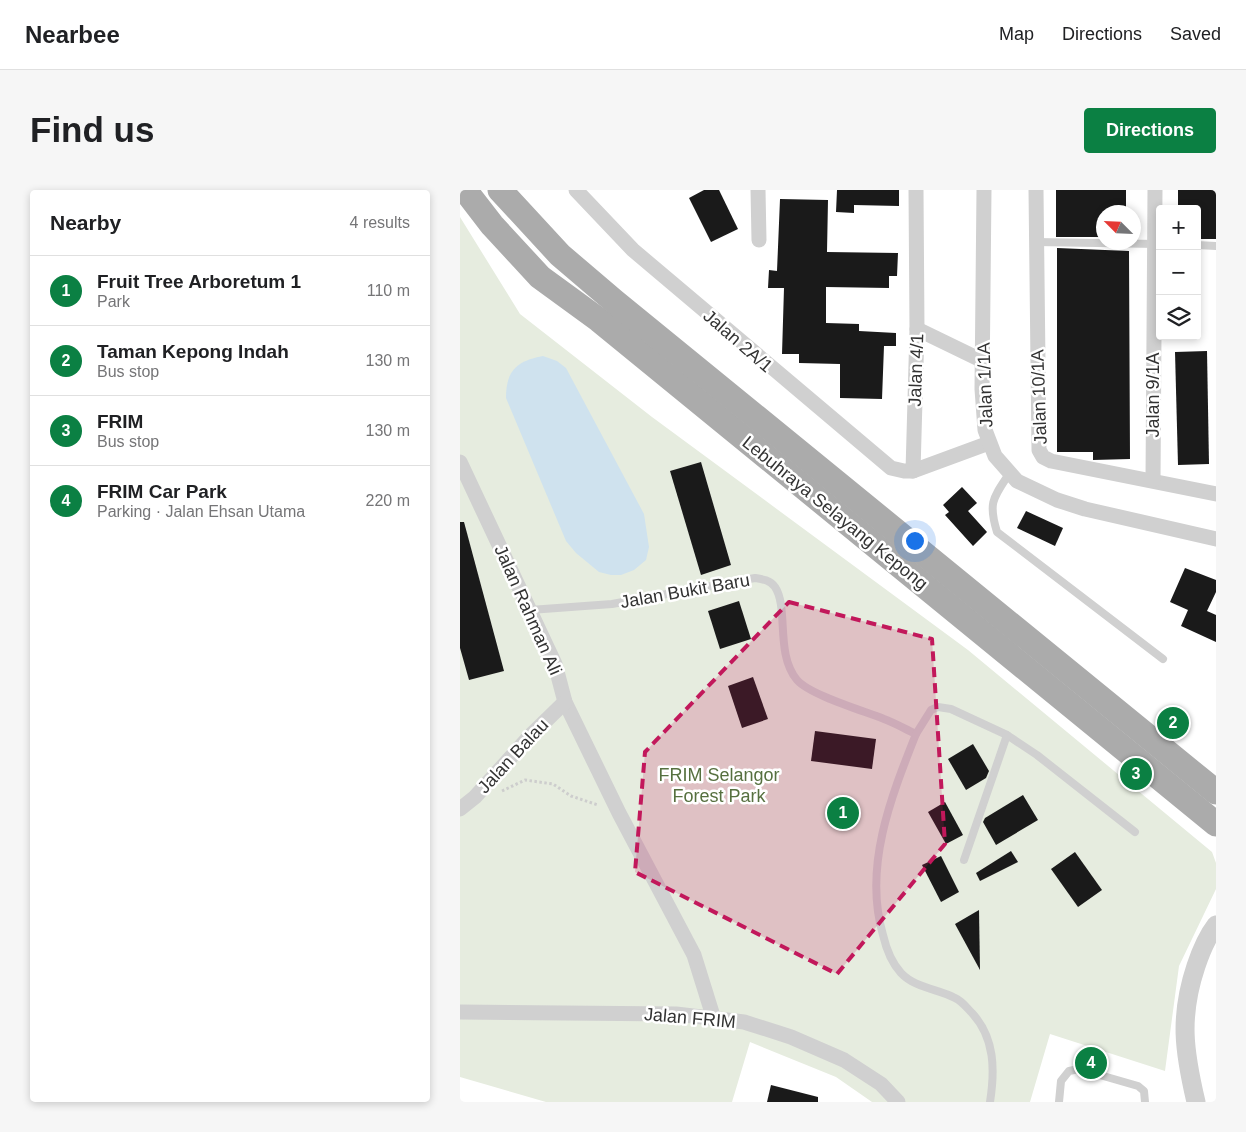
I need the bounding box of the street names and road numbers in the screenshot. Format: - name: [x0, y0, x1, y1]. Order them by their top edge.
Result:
- street label: Jalan 2A/1: [699, 306, 777, 376]
- street label: Jalan 4/1: [905, 333, 927, 407]
- street label: Jalan 1/1A: [974, 342, 996, 428]
- street label: Jalan 10/1A: [1027, 349, 1051, 445]
- street label: Jalan 9/1A: [1143, 352, 1163, 438]
- street label: Lebuhraya Selayang Kepong: [738, 432, 932, 594]
- street label: Jalan Rahman Ali: [490, 542, 566, 678]
- street label: Jalan Bukit Baru: [619, 570, 751, 612]
- street label: Jalan Balau: [474, 715, 552, 797]
- street label: Jalan FRIM: [643, 1004, 737, 1032]

